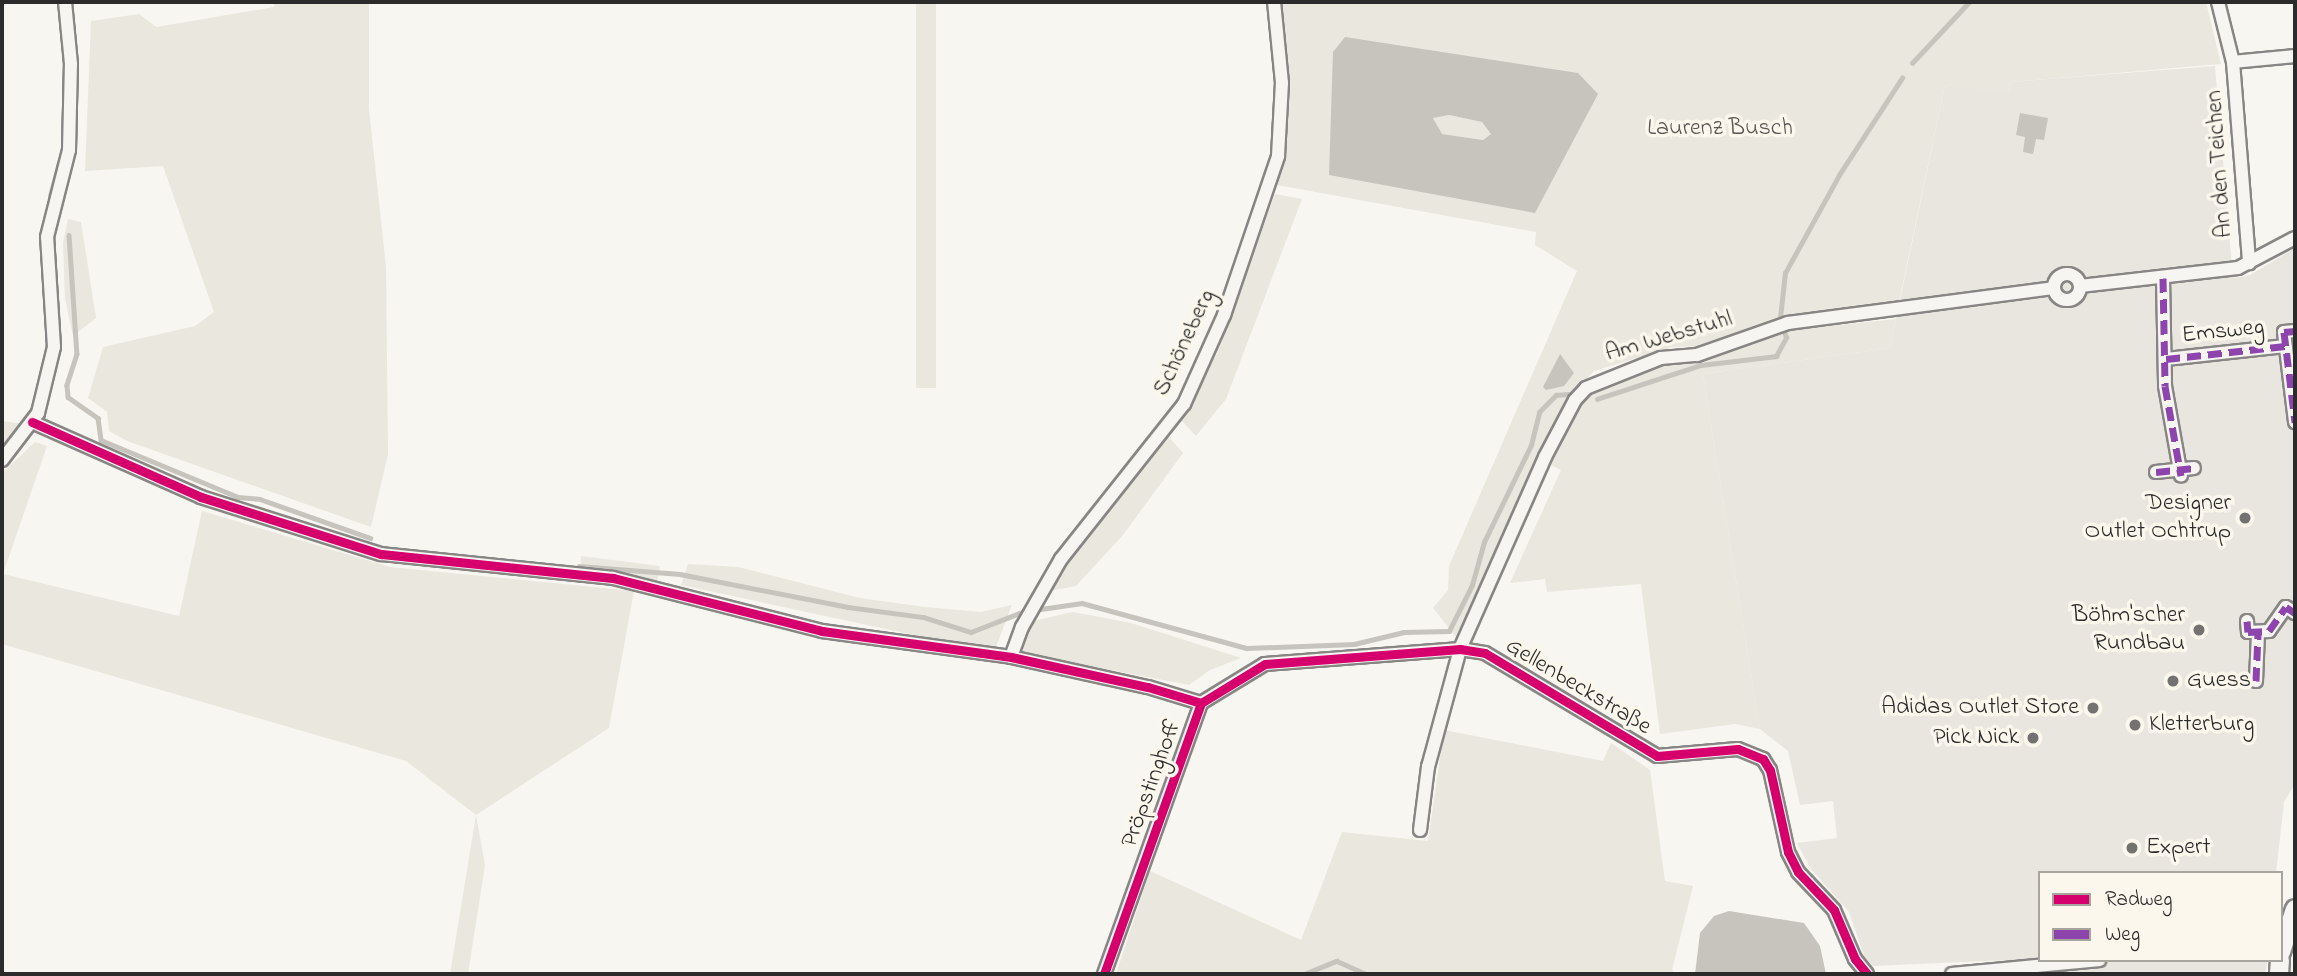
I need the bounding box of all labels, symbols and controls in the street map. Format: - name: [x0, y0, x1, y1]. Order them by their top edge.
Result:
- street label: An den Teichen: [2200, 89, 2240, 239]
- park label: Laurenz Busch: [1647, 115, 1793, 143]
- street label: Schöneberg: [1148, 285, 1222, 401]
- street label: Am Webstuhl: [1602, 305, 1736, 369]
- street label: Emsweg: [2180, 313, 2266, 351]
- place label: Designer Outlet Ochtrup: [2085, 490, 2231, 546]
- marker: Designer Outlet Ochtrup: [2237, 510, 2253, 526]
- place label: Böhm'scher Rundbau: [2072, 602, 2185, 658]
- marker: Böhm'scher Rundbau: [2191, 622, 2207, 638]
- street label: Gellenbeckstraße: [1500, 632, 1656, 742]
- place label: Guess: [2187, 667, 2251, 695]
- marker: Guess: [2165, 673, 2181, 689]
- place label: Adidas Outlet Store: [1881, 694, 2079, 722]
- marker: Adidas Outlet Store: [2085, 700, 2101, 716]
- place label: Kletterburg: [2149, 711, 2254, 739]
- street label: Pröpstinghoff: [1116, 717, 1188, 851]
- marker: Kletterburg: [2127, 717, 2143, 733]
- place label: Pick Nick: [1933, 724, 2019, 752]
- marker: Pick Nick: [2025, 730, 2041, 746]
- place label: Expert: [2146, 834, 2211, 862]
- marker: Expert: [2124, 840, 2140, 856]
- legend: [2038, 871, 2283, 962]
- text: Radweg: [2105, 885, 2172, 915]
- text: Weg: [2105, 920, 2140, 950]

